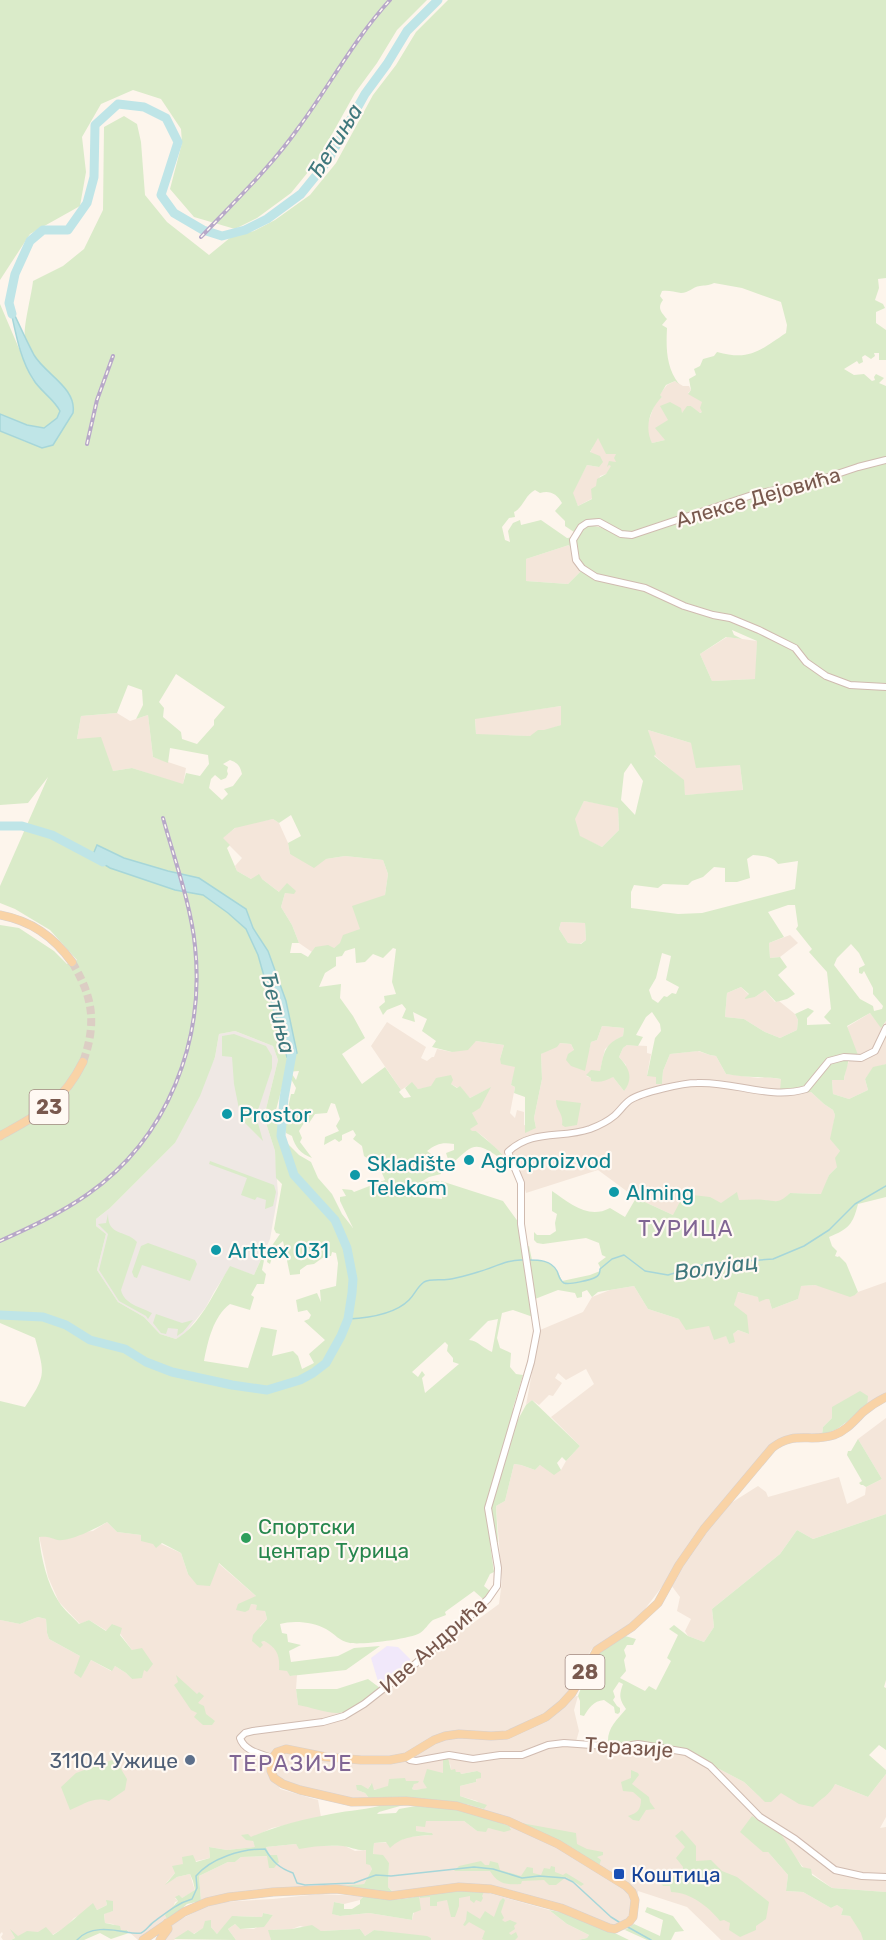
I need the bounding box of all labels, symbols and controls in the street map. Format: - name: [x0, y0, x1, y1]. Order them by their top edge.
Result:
- water label: Ђетиња: [302, 99, 368, 183]
- street label: Алексе Дејовића: [673, 461, 843, 533]
- water label: Ђетиња: [255, 969, 301, 1057]
- road number: 23: [29, 1090, 68, 1124]
- place label: Prostor: [239, 1102, 311, 1127]
- marker: Prostor: [220, 1107, 234, 1121]
- place label: Agroproizvod: [481, 1148, 611, 1173]
- place label: Skladište Telekom: [367, 1151, 456, 1200]
- marker: Agroproizvod: [462, 1153, 476, 1167]
- marker: Skladište Telekom: [348, 1168, 362, 1182]
- place label: Alming: [626, 1180, 694, 1205]
- marker: Alming: [607, 1185, 621, 1199]
- district label: ТУРИЦА: [638, 1215, 734, 1242]
- place label: Arttex 031: [228, 1238, 329, 1263]
- marker: Arttex 031: [209, 1243, 223, 1257]
- water label: Волујац: [672, 1248, 760, 1286]
- place label: Спортски центар Турица: [258, 1514, 409, 1563]
- marker: Спортски центар Турица: [239, 1531, 253, 1545]
- street label: Иве Андрића: [374, 1592, 492, 1698]
- road number: 28: [566, 1655, 604, 1689]
- street label: Теразије: [584, 1731, 674, 1763]
- place label: 31104 Ужице: [50, 1748, 178, 1773]
- district label: ТЕРАЗИЈЕ: [229, 1750, 353, 1777]
- marker: 31104 Ужице: [183, 1753, 197, 1767]
- place label: Коштица: [631, 1862, 721, 1887]
- marker: Коштица: [612, 1867, 626, 1881]

